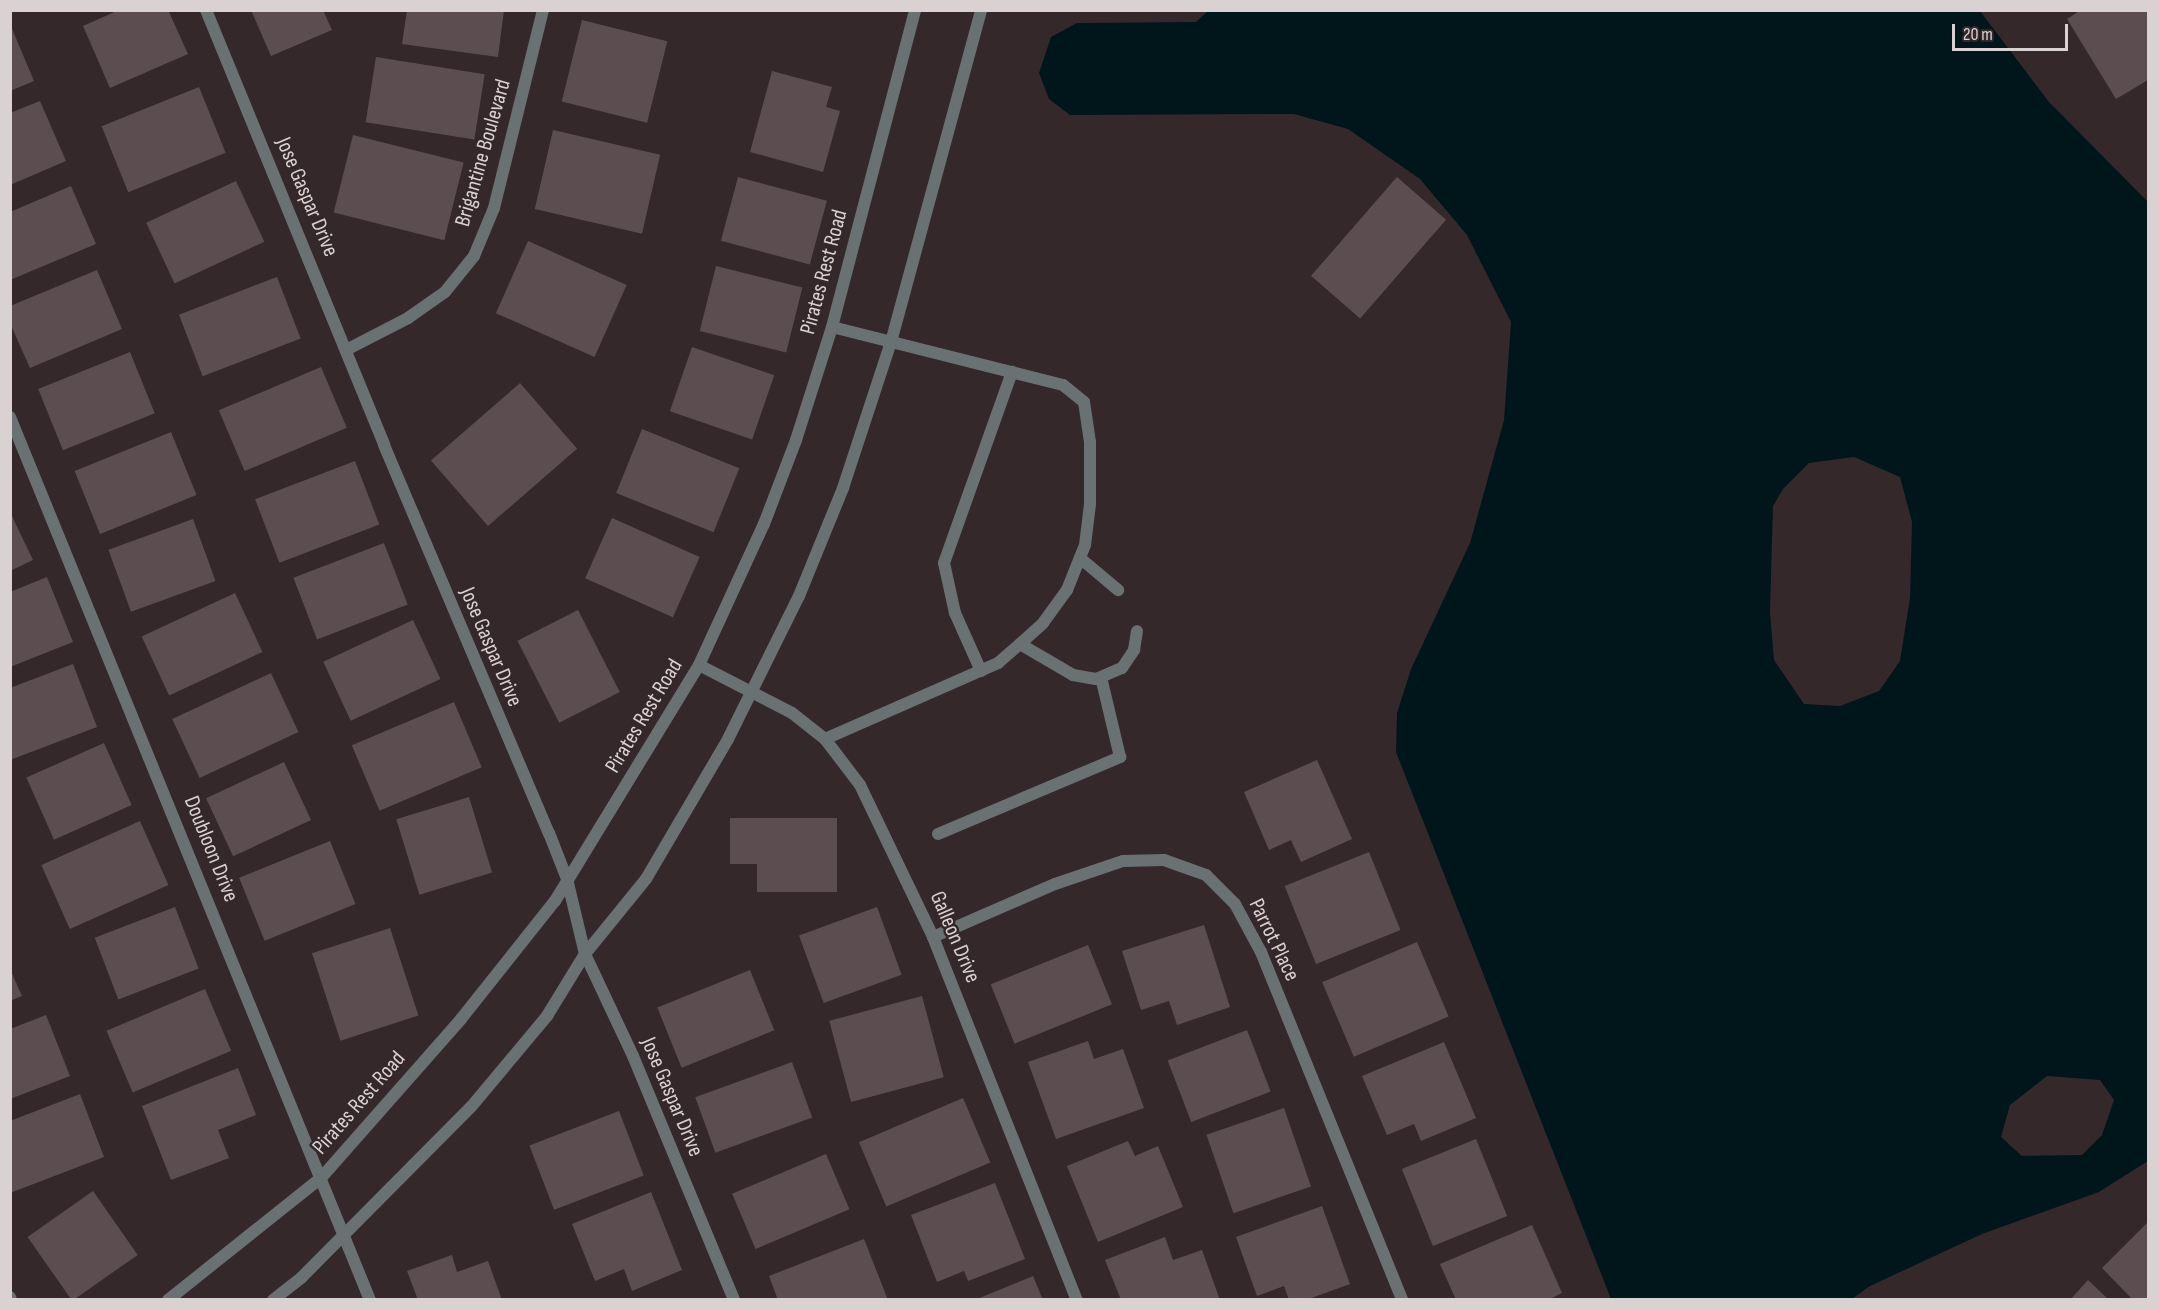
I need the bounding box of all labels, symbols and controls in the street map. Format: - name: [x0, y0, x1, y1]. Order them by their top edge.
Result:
- scale bar: [1955, 12, 2070, 50]
- text: 20 m: [1963, 24, 1993, 45]
- street label: Brigantine Boulevard: [449, 76, 517, 230]
- street label: Jose Gaspar Drive: [270, 133, 344, 261]
- street label: Pirates Rest Road: [795, 207, 853, 337]
- street label: Jose Gaspar Drive: [454, 583, 528, 711]
- street label: Pirates Rest Road: [600, 654, 688, 778]
- street label: Doubloon Drive: [178, 792, 244, 906]
- street label: Galleon Drive: [924, 887, 986, 987]
- street label: Parrot Place: [1243, 894, 1305, 986]
- street label: Jose Gaspar Drive: [635, 1033, 709, 1161]
- street label: Pirates Rest Road: [307, 1046, 411, 1160]

